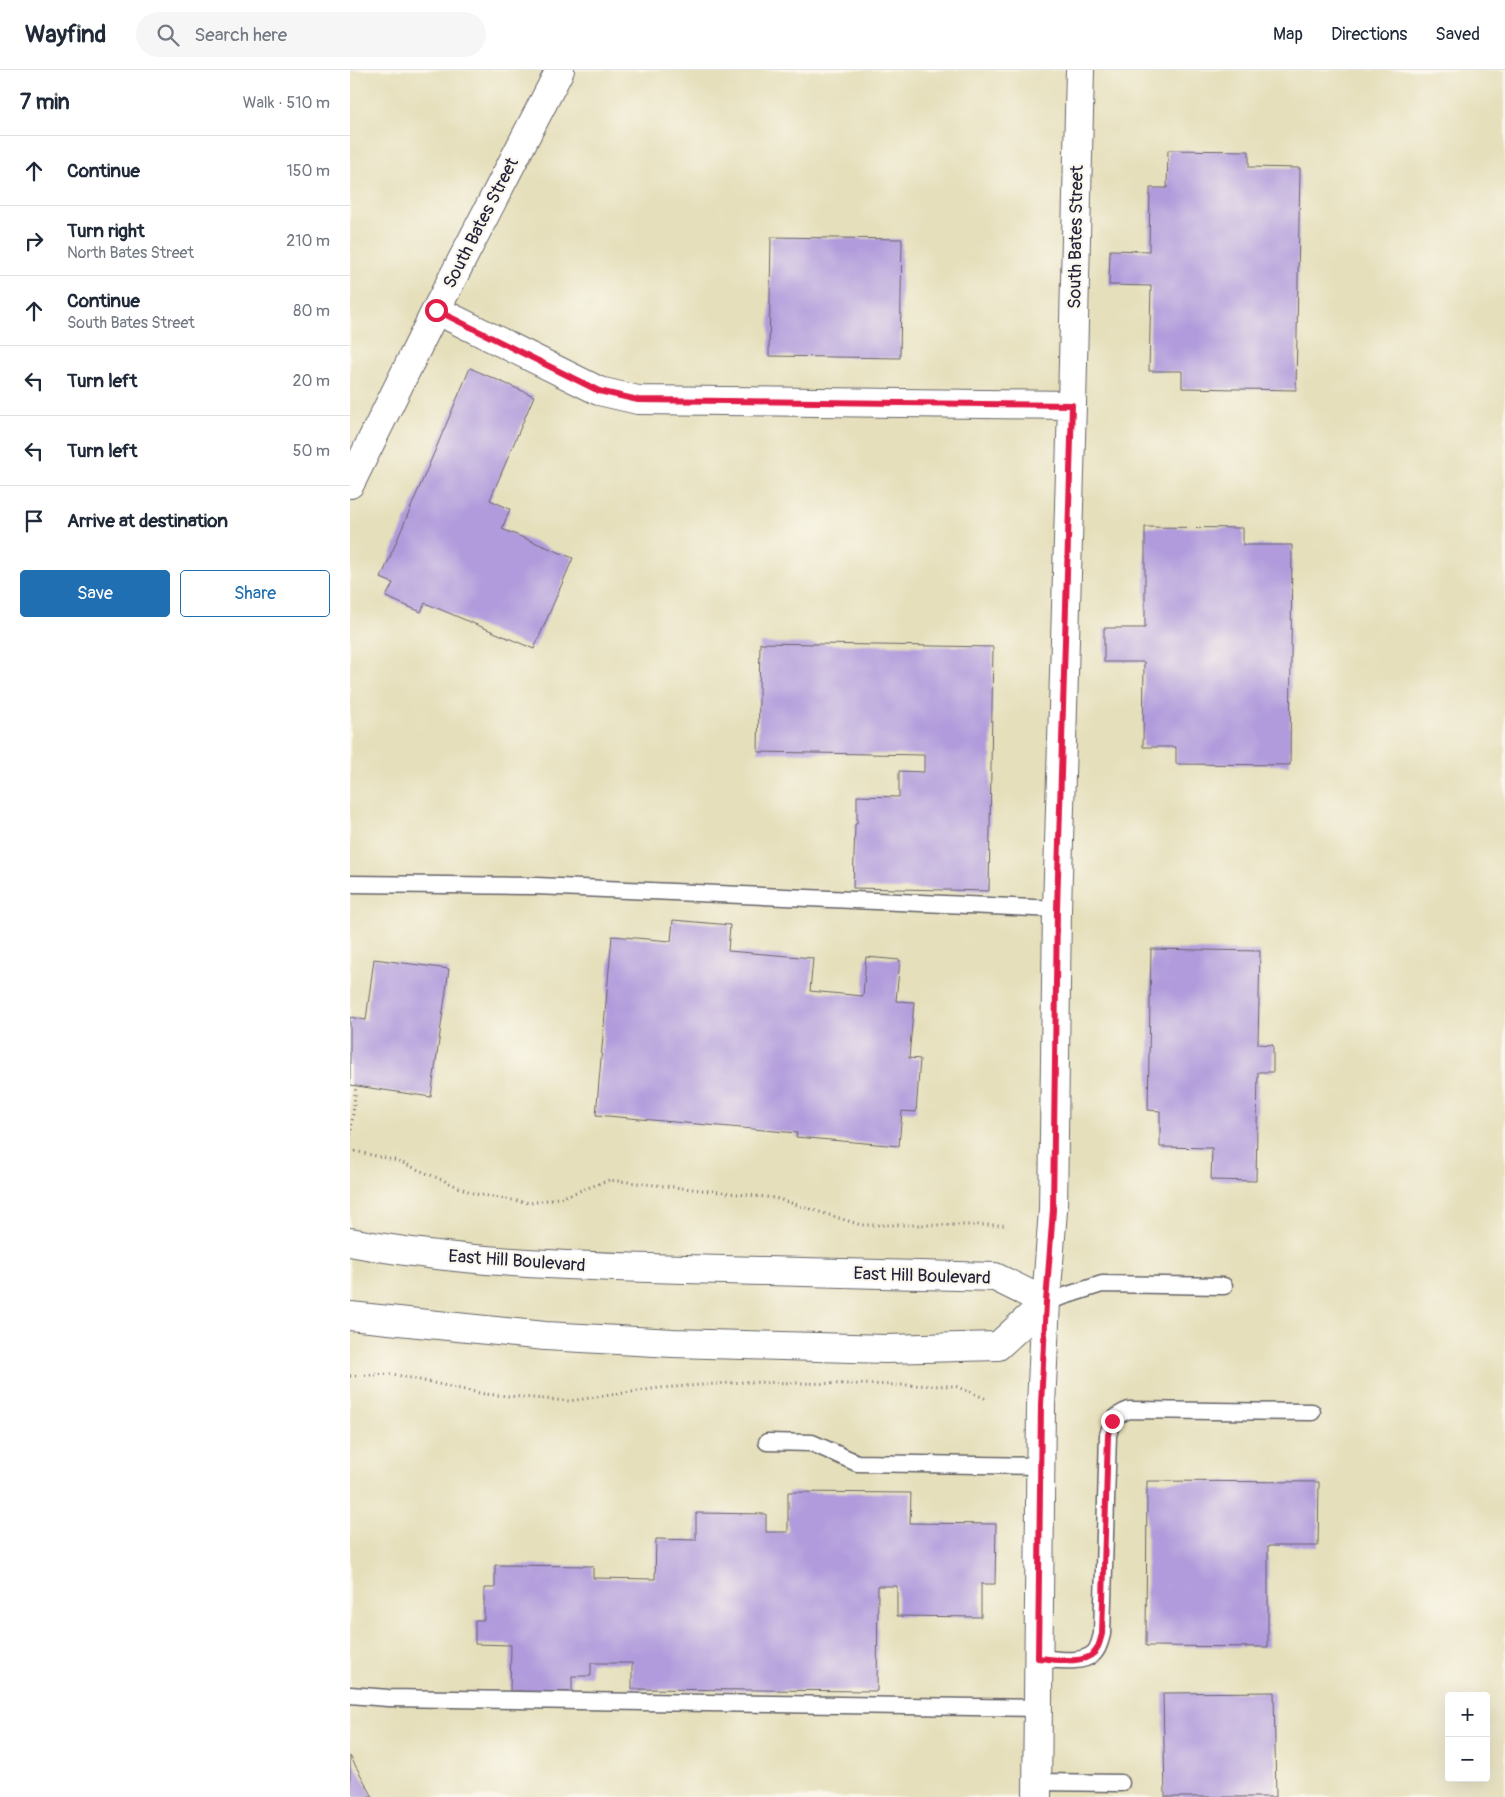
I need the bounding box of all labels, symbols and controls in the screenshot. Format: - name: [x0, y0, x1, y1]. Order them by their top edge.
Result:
- search box: [136, 12, 486, 57]
- text: Wayfind: [25, 20, 106, 49]
- icon: search: [154, 21, 182, 49]
- text: Search here: [194, 23, 287, 47]
- text: Map: [1273, 23, 1303, 46]
- text: Directions: [1331, 23, 1407, 46]
- text: Saved: [1435, 23, 1480, 46]
- text: 7 min: [20, 89, 70, 116]
- text: Walk · 510 m: [243, 93, 330, 113]
- street label: South Bates Street: [438, 153, 524, 292]
- icon: ahead: [20, 157, 48, 185]
- text: Continue: [67, 159, 140, 183]
- text: 150 m: [286, 161, 330, 181]
- street label: South Bates Street: [1063, 164, 1089, 309]
- text: Turn right: [67, 219, 145, 243]
- icon: right: [20, 227, 48, 255]
- text: 210 m: [286, 231, 330, 251]
- text: North Bates Street: [67, 243, 194, 263]
- text: Continue: [67, 289, 140, 313]
- icon: ahead: [20, 297, 48, 325]
- route start: [425, 299, 448, 322]
- text: 80 m: [293, 301, 330, 321]
- text: South Bates Street: [67, 313, 195, 333]
- icon: left: [20, 367, 48, 395]
- text: Turn left: [67, 369, 137, 393]
- text: 20 m: [292, 371, 330, 391]
- icon: left: [20, 437, 48, 465]
- text: Turn left: [67, 439, 137, 463]
- text: 50 m: [293, 441, 330, 461]
- icon: arrive: [20, 507, 48, 535]
- text: Arrive at destination: [67, 509, 228, 533]
- button: Save: [20, 570, 170, 617]
- button: Share: [180, 570, 330, 617]
- street label: East Hill Boulevard: [448, 1245, 586, 1277]
- street label: East Hill Boulevard: [853, 1262, 991, 1290]
- route end: [1101, 1410, 1124, 1433]
- map controls: [1445, 1692, 1490, 1782]
- button: +: [1445, 1692, 1490, 1737]
- button: −: [1445, 1737, 1490, 1782]

